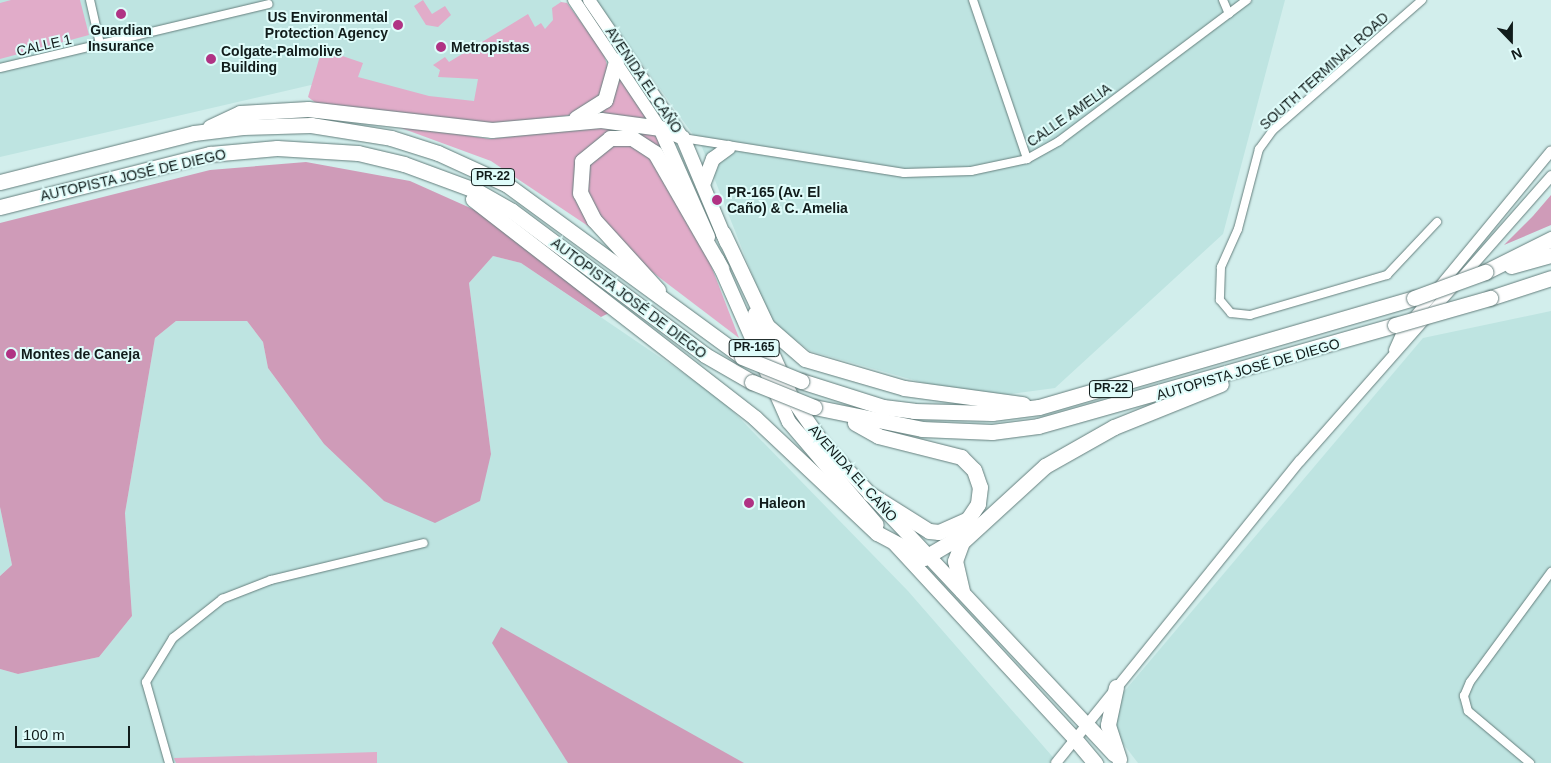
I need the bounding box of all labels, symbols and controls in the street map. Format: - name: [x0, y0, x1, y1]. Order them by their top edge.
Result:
- marker: Guardian Insurance: [115, 8, 127, 20]
- place label: US Environmental Protection Agency: [264, 9, 388, 41]
- street label: SOUTH TERMINAL ROAD: [1256, 9, 1392, 133]
- north arrow: [1486, 15, 1536, 65]
- marker: US Environmental Protection Agency: [392, 19, 404, 31]
- place label: Guardian Insurance: [88, 22, 154, 54]
- street label: AVENIDA EL CAÑO: [602, 23, 686, 137]
- street label: CALLE 1: [15, 31, 73, 59]
- place label: Metropistas: [451, 39, 530, 55]
- marker: Metropistas: [435, 41, 447, 53]
- place label: Colgate-Palmolive Building: [221, 43, 342, 75]
- text: N: [1509, 45, 1524, 63]
- marker: Colgate-Palmolive Building: [205, 53, 217, 65]
- street label: CALLE AMELIA: [1023, 80, 1115, 150]
- street label: AUTOPISTA JOSÉ DE DIEGO: [38, 145, 228, 205]
- road number: PR-22: [470, 168, 516, 186]
- place label: PR-165 (Av. El Caño) & C. Amelia: [727, 184, 848, 216]
- marker: PR-165 (Av. El Caño) & C. Amelia: [711, 194, 723, 206]
- street label: AUTOPISTA JOSÉ DE DIEGO: [548, 234, 710, 362]
- street label: AUTOPISTA JOSÉ DE DIEGO: [1154, 335, 1342, 403]
- road number: PR-165: [728, 338, 780, 358]
- place label: Montes de Caneja: [21, 346, 140, 362]
- marker: Montes de Caneja: [5, 348, 17, 360]
- road number: PR-22: [1088, 379, 1134, 398]
- street label: AVENIDA EL CAÑO: [805, 421, 901, 525]
- place label: Haleon: [759, 495, 806, 511]
- marker: Haleon: [743, 497, 755, 509]
- scale bar: [18, 716, 132, 748]
- text: 100 m: [23, 726, 65, 743]

